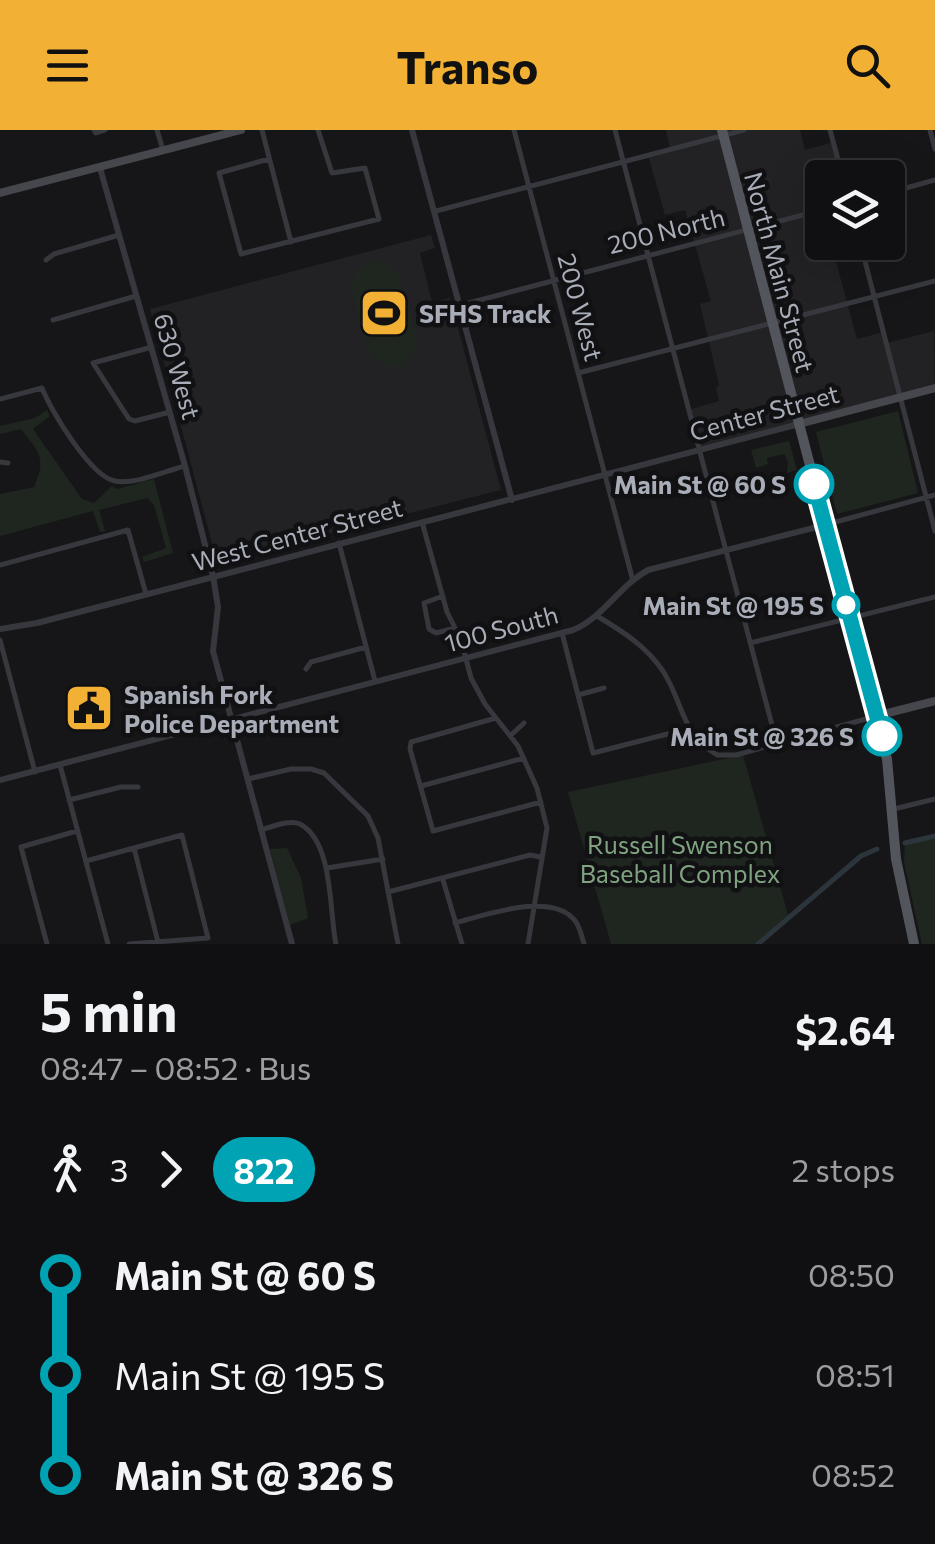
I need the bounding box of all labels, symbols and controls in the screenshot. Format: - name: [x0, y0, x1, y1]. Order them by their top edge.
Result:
- icon: menu: [40, 38, 95, 93]
- text: Transo: [397, 38, 538, 93]
- icon: search: [840, 38, 895, 93]
- map controls: [805, 160, 905, 260]
- button: layers: [805, 160, 905, 260]
- street label: North Main Street: [739, 169, 821, 375]
- street label: 200 North: [604, 201, 728, 259]
- street label: 200 West: [552, 250, 610, 364]
- sports icon: SFHS Track: [358, 287, 410, 339]
- place label: SFHS Track: [419, 298, 552, 328]
- street label: 630 West: [149, 309, 207, 423]
- street label: Center Street: [686, 378, 842, 446]
- marker: Main St @ 60 S: [795, 465, 833, 503]
- place label: Main St @ 60 S: [614, 469, 786, 499]
- street label: West Center Street: [188, 491, 406, 577]
- place label: Main St @ 195 S: [643, 590, 824, 620]
- marker: Main St @ 195 S: [833, 592, 859, 618]
- street label: 100 South: [441, 598, 561, 658]
- place label: Spanish Fork Police Department: [124, 679, 339, 738]
- public building icon: Spanish Fork Police Department: [63, 682, 115, 734]
- marker: Main St @ 326 S: [863, 717, 901, 755]
- place label: Main St @ 326 S: [670, 721, 854, 751]
- park label: Russell Swenson Baseball Complex: [580, 829, 780, 888]
- text: 5 min: [40, 976, 178, 1043]
- text: $2.64: [795, 1006, 895, 1053]
- text: 08:47 – 08:52 · Bus: [40, 1047, 311, 1087]
- icon: walk: [40, 1142, 95, 1197]
- icon: forward: [143, 1142, 198, 1197]
- text: 822: [233, 1148, 295, 1191]
- text: 3: [110, 1149, 128, 1189]
- text: 2 stops: [791, 1149, 895, 1189]
- text: Main St @ 60 S: [114, 1251, 376, 1298]
- text: 08:50: [808, 1254, 895, 1294]
- text: Main St @ 195 S: [114, 1351, 385, 1398]
- text: 08:51: [815, 1354, 895, 1394]
- text: Main St @ 326 S: [114, 1451, 394, 1498]
- text: 08:52: [811, 1454, 895, 1494]

